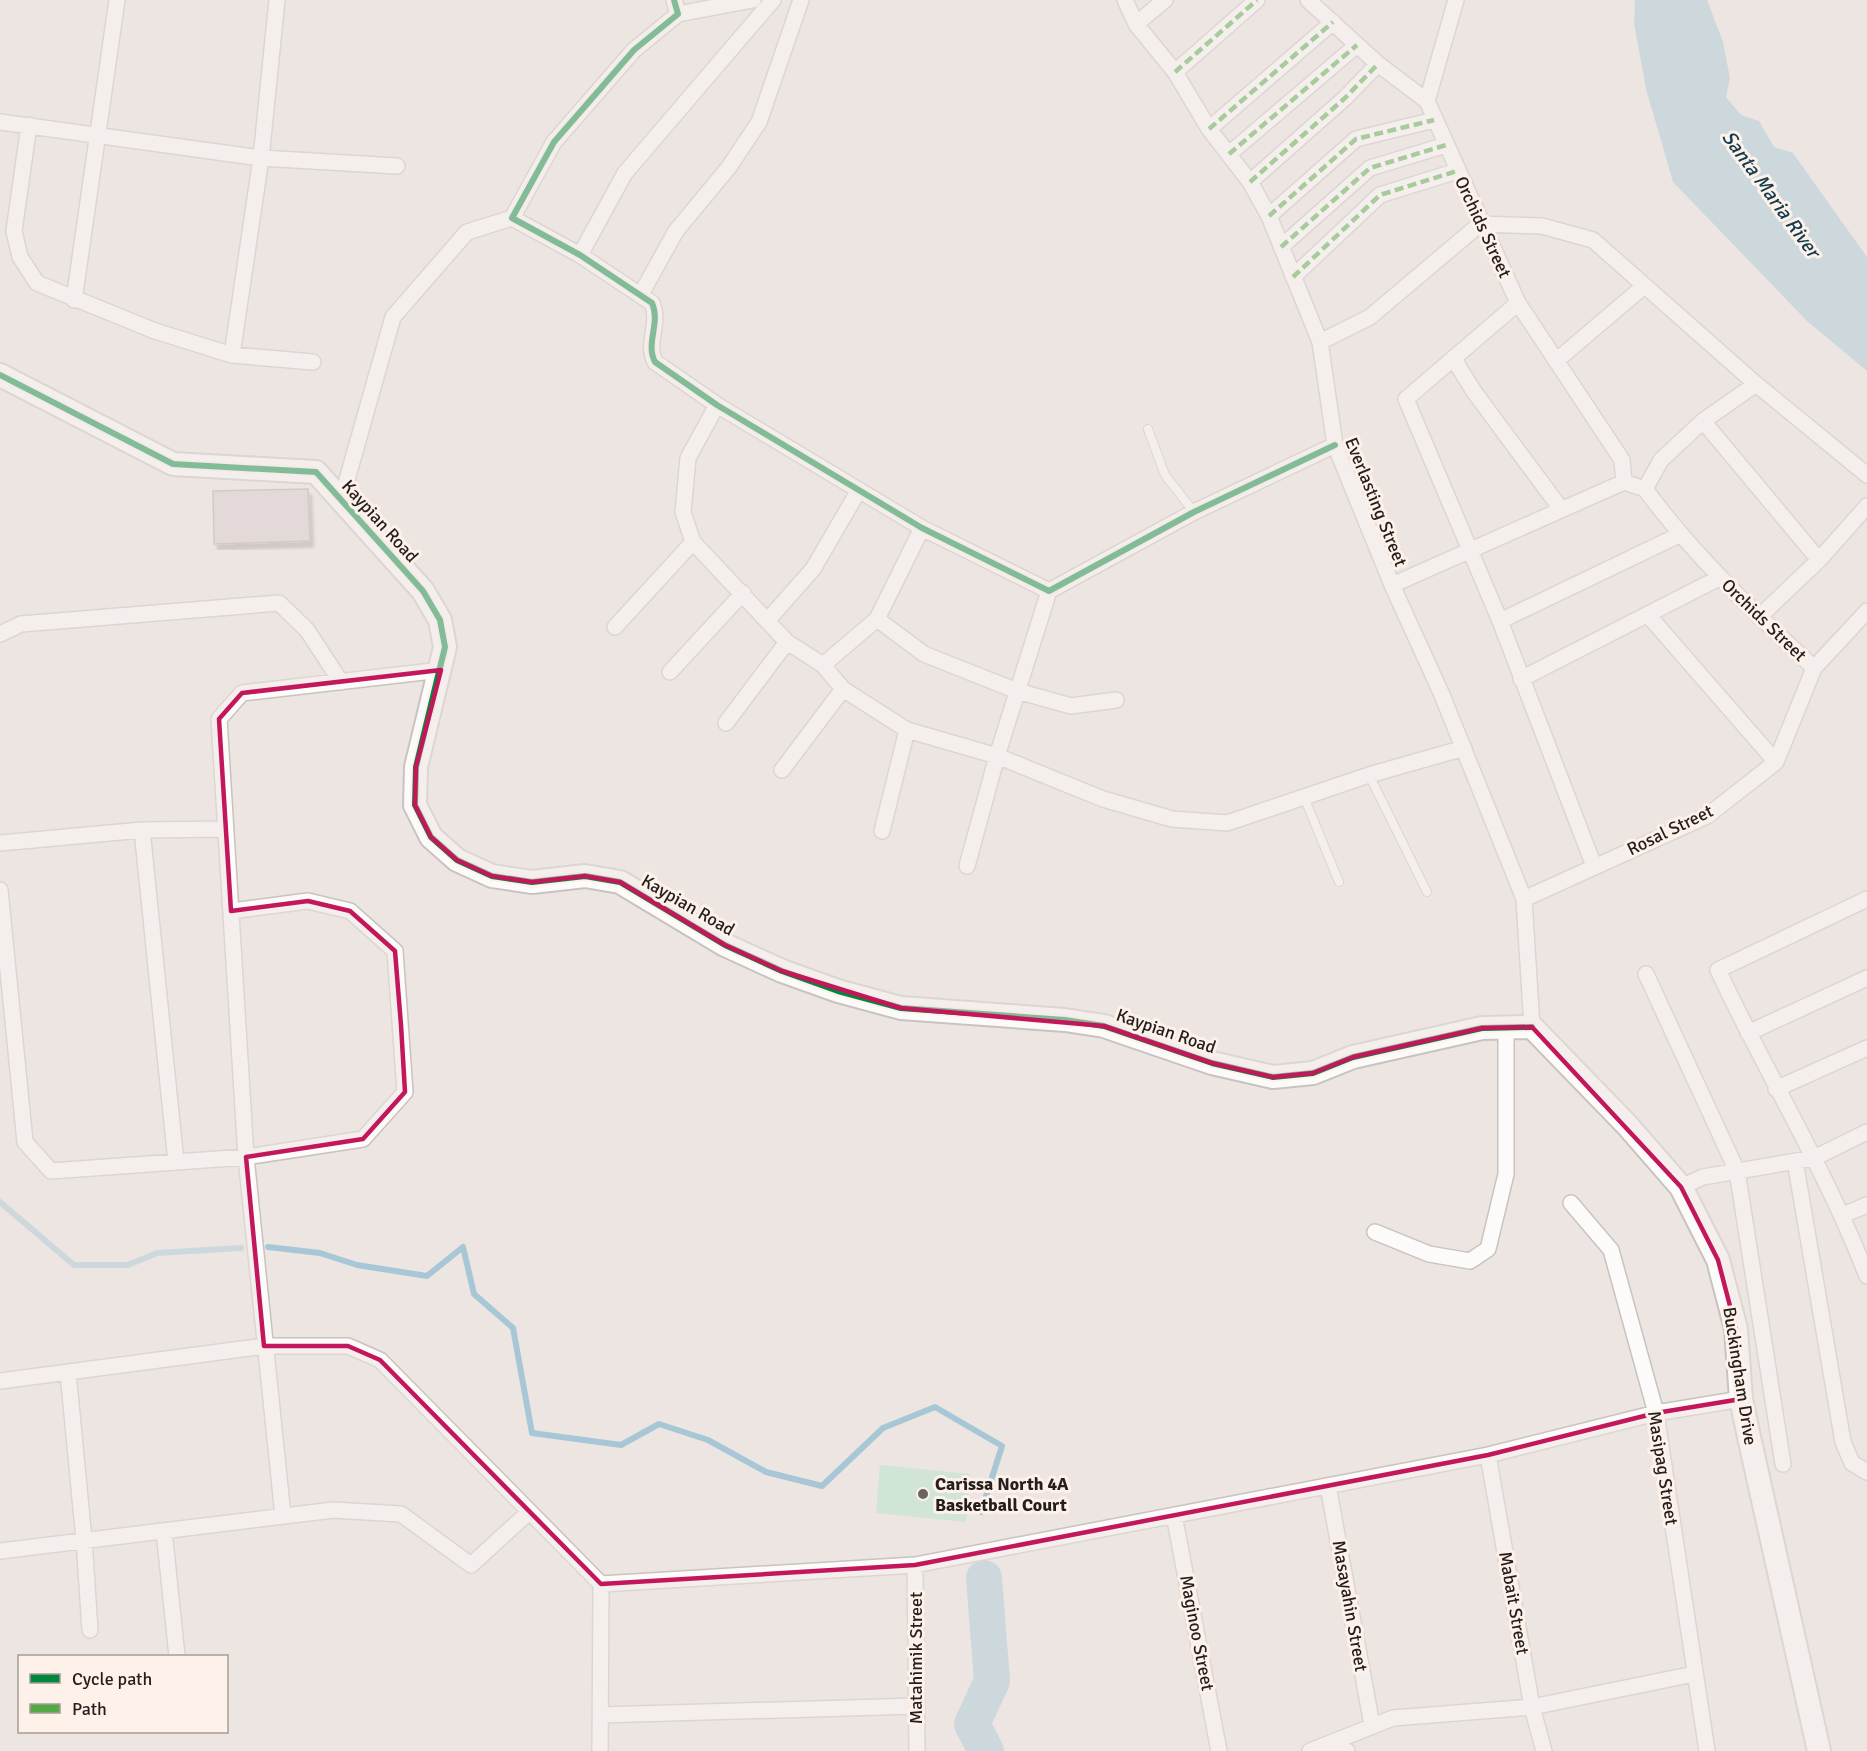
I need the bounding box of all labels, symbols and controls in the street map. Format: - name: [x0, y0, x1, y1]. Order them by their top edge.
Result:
- water label: Santa Maria River: [1716, 126, 1827, 265]
- street label: Orchids Street: [1450, 173, 1516, 281]
- street label: Everlasting Street: [1340, 434, 1412, 570]
- street label: Kaypian Road: [337, 475, 423, 567]
- street label: Orchids Street: [1717, 574, 1811, 666]
- street label: Rosal Street: [1623, 800, 1717, 860]
- street label: Kaypian Road: [638, 870, 738, 940]
- street label: Kaypian Road: [1113, 1004, 1219, 1058]
- street label: Buckingham Drive: [1718, 1305, 1762, 1447]
- street label: Masipag Street: [1643, 1409, 1683, 1527]
- place label: Carissa North 4A Basketball Court: [935, 1473, 1069, 1516]
- marker: Carissa North 4A Basketball Court: [916, 1487, 930, 1501]
- street label: Masayahin Street: [1328, 1539, 1372, 1673]
- street label: Mabait Street: [1494, 1550, 1534, 1656]
- street label: Maginoo Street: [1175, 1573, 1219, 1693]
- street label: Matahimik Street: [905, 1592, 927, 1724]
- legend: [18, 1655, 228, 1733]
- text: Cycle path: [72, 1668, 152, 1690]
- text: Path: [72, 1698, 107, 1720]

